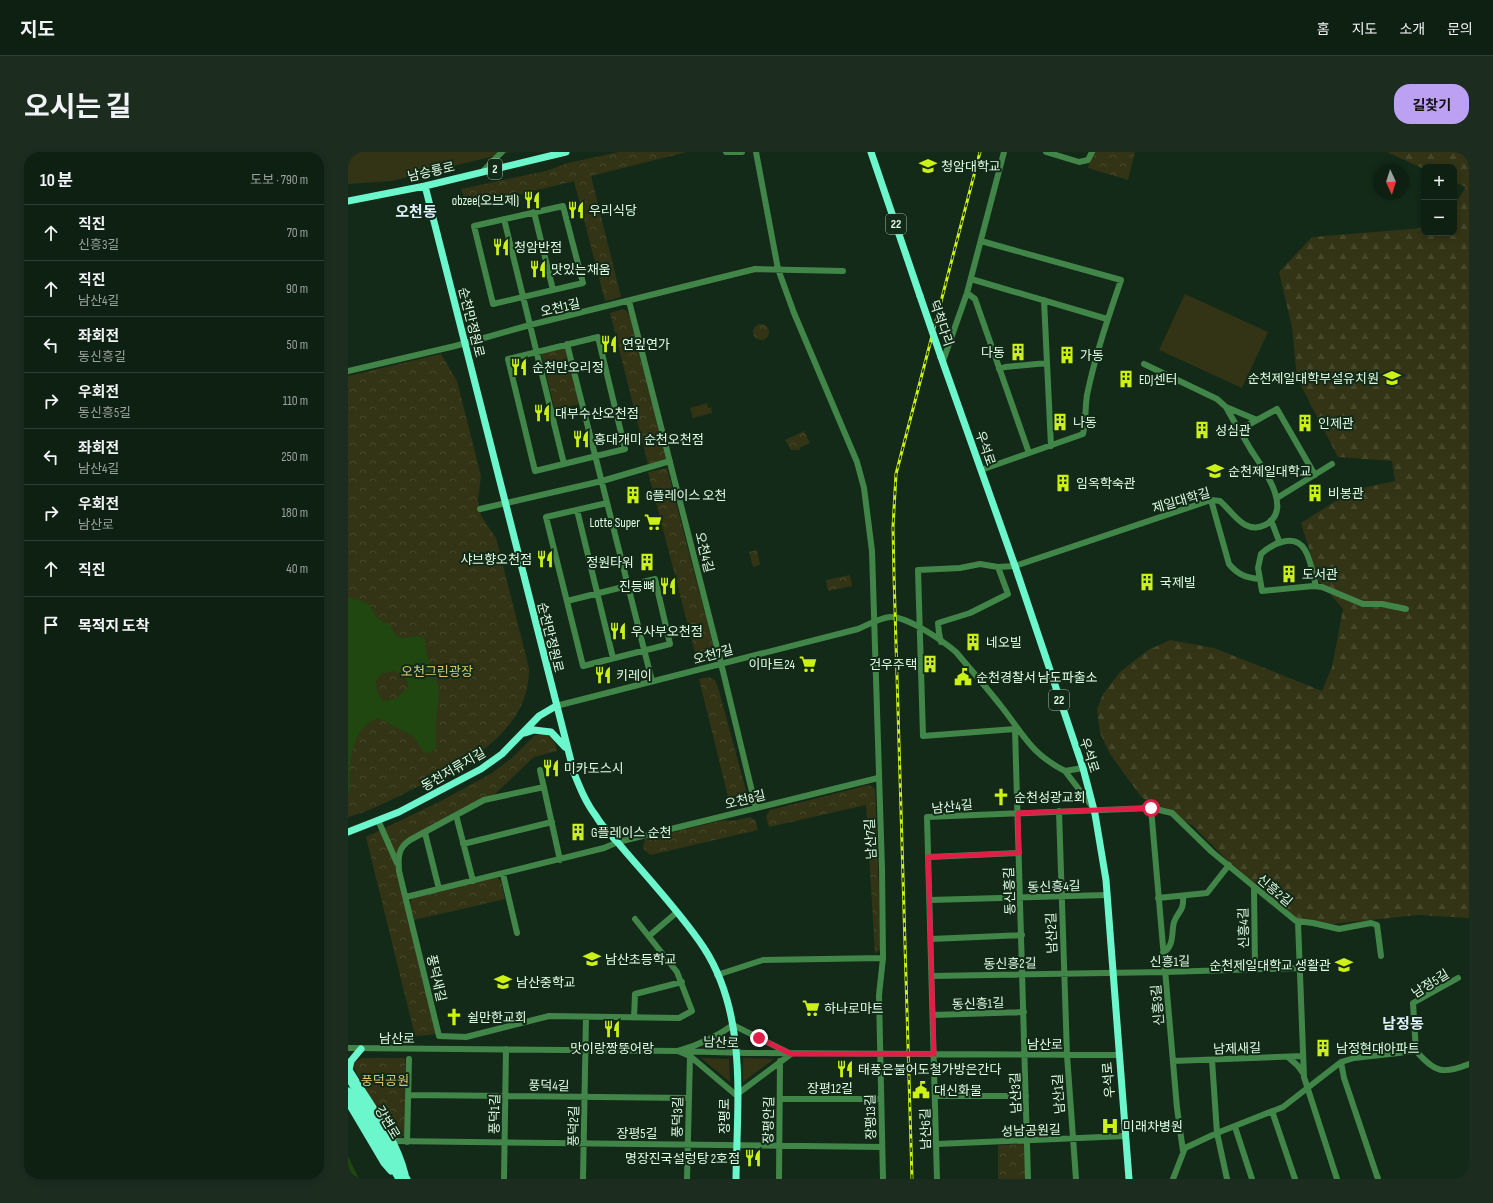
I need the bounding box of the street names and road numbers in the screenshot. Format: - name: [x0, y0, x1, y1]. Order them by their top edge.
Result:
- street label: 남승룡로: [406, 159, 456, 185]
- road number: 2: [488, 159, 502, 179]
- road number: 22: [886, 214, 906, 234]
- street label: 순천만정원로: [455, 285, 487, 359]
- street label: 오천1길: [539, 296, 582, 320]
- street label: 덕척다리: [926, 298, 956, 349]
- street label: 우석로: [972, 429, 998, 468]
- street label: 제일대학길: [1150, 485, 1212, 517]
- street label: 오천4길: [691, 530, 717, 574]
- street label: 순천만정원로: [534, 600, 566, 674]
- street label: 오천7길: [691, 642, 735, 668]
- road number: 22: [1049, 690, 1069, 710]
- street label: 우석로: [1076, 736, 1102, 775]
- street label: 동천저류지길: [418, 745, 489, 795]
- street label: 오천8길: [723, 787, 767, 813]
- street label: 남산4길: [931, 797, 973, 817]
- street label: 남산7길: [862, 818, 880, 860]
- street label: 동신흥길: [1001, 867, 1019, 915]
- street label: 신흥2길: [1253, 871, 1295, 910]
- street label: 동신흥4길: [1027, 878, 1081, 896]
- street label: 신흥4길: [1236, 907, 1252, 949]
- street label: 남산2길: [1043, 912, 1061, 954]
- street label: 풍덕새길: [423, 953, 449, 1003]
- street label: 신흥1길: [1150, 954, 1190, 970]
- street label: 동신흥2길: [983, 956, 1037, 972]
- street label: 남정5길: [1409, 966, 1452, 1002]
- street label: 신흥3길: [1148, 984, 1168, 1026]
- street label: 동신흥1길: [952, 995, 1004, 1013]
- street label: 남산로: [379, 1031, 415, 1047]
- street label: 남산로: [703, 1034, 739, 1052]
- street label: 남산로: [1027, 1037, 1063, 1053]
- street label: 남제새길: [1213, 1040, 1261, 1058]
- street label: 우석로: [1099, 1061, 1119, 1098]
- street label: 남산3길: [1007, 1072, 1025, 1114]
- street label: 남산1길: [1050, 1073, 1068, 1115]
- street label: 풍덕4길: [528, 1078, 570, 1094]
- street label: 장평12길: [807, 1081, 853, 1097]
- street label: 풍덕1길: [487, 1094, 503, 1134]
- street label: 장평13길: [863, 1094, 879, 1140]
- street label: 풍덕3길: [670, 1096, 686, 1138]
- street label: 장평안길: [761, 1096, 777, 1144]
- street label: 장평로: [717, 1098, 733, 1134]
- street label: 강변로: [371, 1103, 403, 1142]
- street label: 풍덕2길: [566, 1105, 582, 1147]
- street label: 남산6길: [918, 1108, 934, 1150]
- street label: 성남공원길: [1001, 1122, 1061, 1140]
- street label: 장평5길: [616, 1126, 658, 1142]

